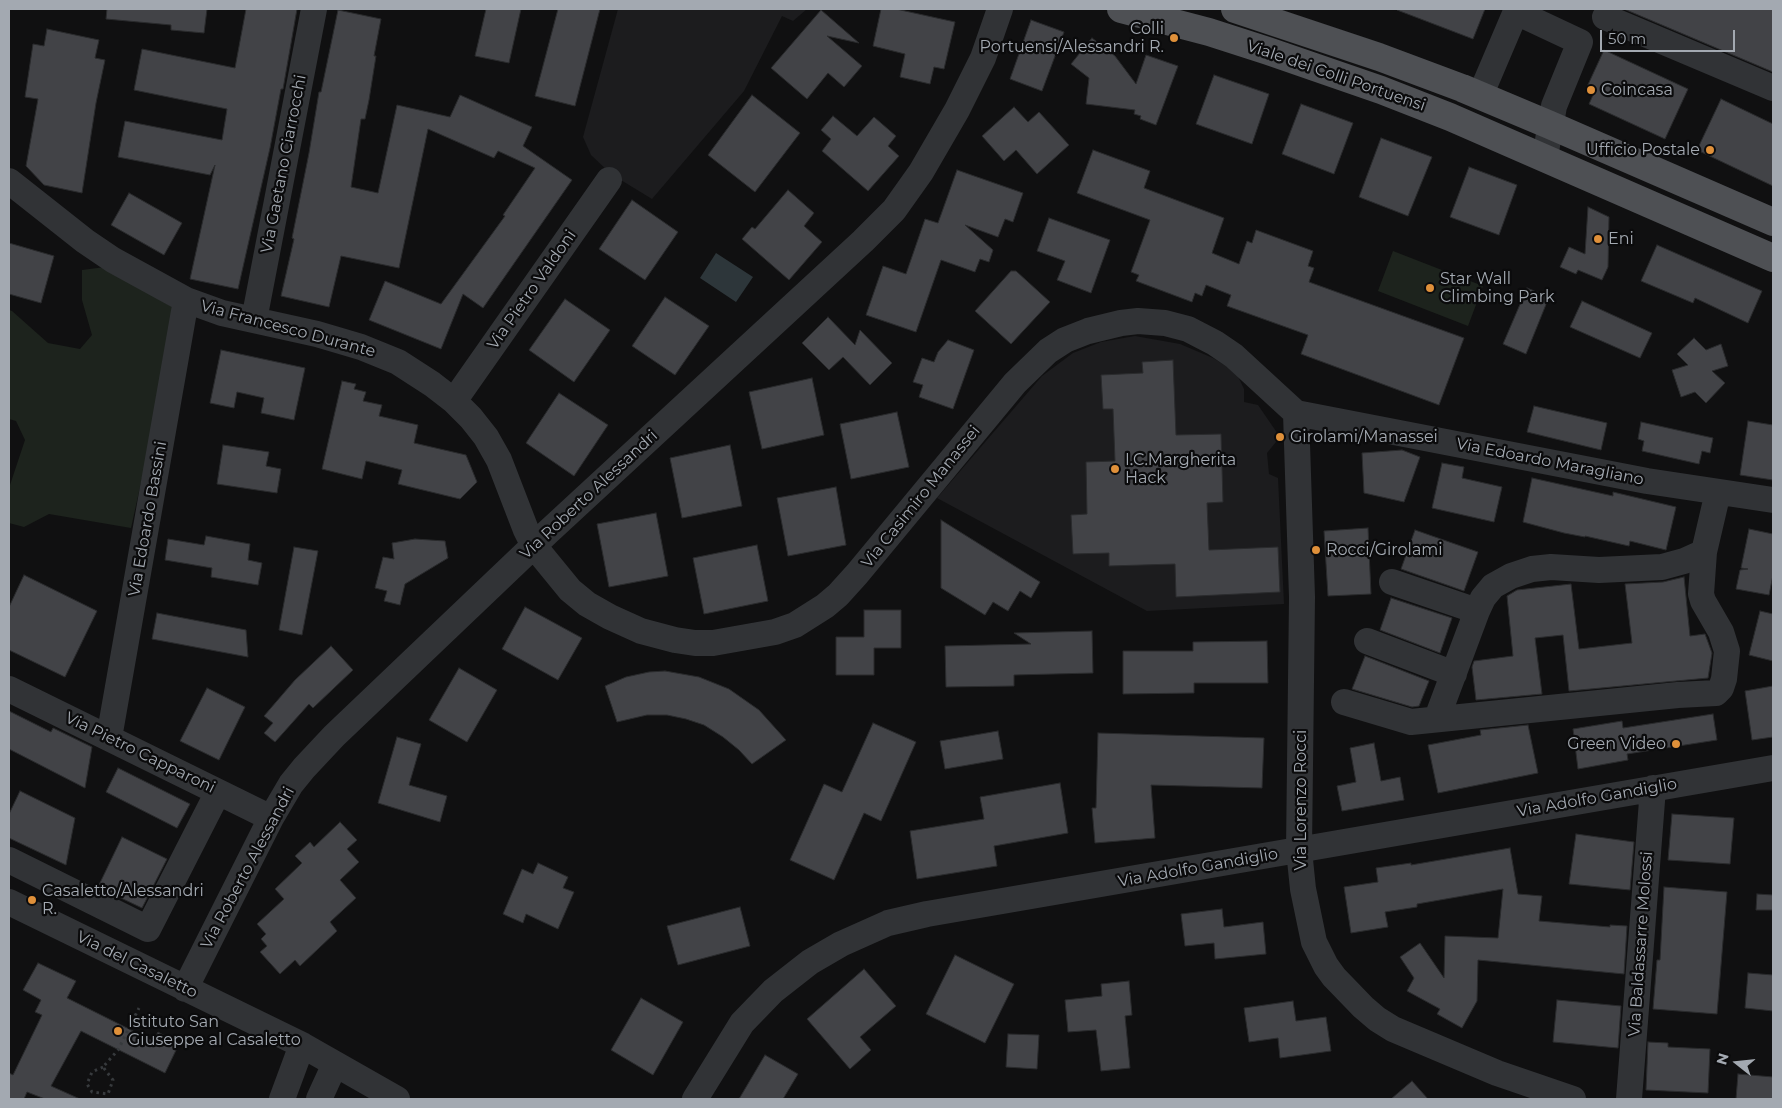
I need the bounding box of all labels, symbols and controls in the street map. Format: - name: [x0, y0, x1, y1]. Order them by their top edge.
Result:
- place label: Colli Portuensi/Alessandri R.: [980, 19, 1164, 57]
- scale bar: [1602, 20, 1737, 52]
- text: 50 m: [1608, 29, 1646, 48]
- marker: Colli Portuensi/Alessandri R.: [1168, 32, 1180, 44]
- street label: Viale dei Colli Portuensi: [1244, 36, 1428, 116]
- street label: Via Gaetano Ciarrocchi: [257, 73, 311, 255]
- place label: Coincasa: [1601, 80, 1673, 100]
- marker: Coincasa: [1585, 84, 1597, 96]
- place label: Ufficio Postale: [1586, 140, 1700, 160]
- marker: Ufficio Postale: [1704, 144, 1716, 156]
- street label: Via Pietro Valdoni: [484, 227, 580, 353]
- place label: Eni: [1608, 229, 1634, 249]
- marker: Eni: [1592, 233, 1604, 245]
- place label: Star Wall Climbing Park: [1440, 269, 1555, 307]
- marker: Star Wall Climbing Park: [1424, 282, 1436, 294]
- street label: Via Francesco Durante: [199, 296, 377, 362]
- street label: Via Casimiro Manassei: [858, 422, 984, 572]
- street label: Via Roberto Alessandri: [516, 426, 662, 564]
- place label: Girolami/Manassei: [1290, 427, 1438, 447]
- marker: Girolami/Manassei: [1274, 431, 1286, 443]
- street label: Via Edoardo Maragliano: [1455, 434, 1645, 490]
- street label: Via Edoardo Bassini: [125, 440, 171, 598]
- place label: I.C.Margherita Hack: [1125, 450, 1236, 488]
- marker: I.C.Margherita Hack: [1109, 463, 1121, 475]
- place label: Rocci/Girolami: [1326, 540, 1443, 560]
- marker: Rocci/Girolami: [1310, 544, 1322, 556]
- street label: Via Pietro Capparoni: [62, 708, 218, 798]
- street label: Via Lorenzo Rocci: [1291, 730, 1311, 870]
- place label: Green Video: [1567, 734, 1666, 754]
- marker: Green Video: [1670, 738, 1682, 750]
- street label: Via Adolfo Gandiglio: [1515, 774, 1679, 822]
- street label: Via Roberto Alessandri: [197, 784, 299, 952]
- street label: Via Adolfo Gandiglio: [1116, 844, 1280, 892]
- street label: Via Baldassarre Molossi: [1625, 851, 1657, 1037]
- place label: Casaletto/Alessandri R.: [42, 881, 204, 919]
- marker: Casaletto/Alessandri R.: [26, 894, 38, 906]
- street label: Via del Casaletto: [73, 927, 201, 1003]
- place label: Istituto San Giuseppe al Casaletto: [128, 1012, 301, 1050]
- marker: Istituto San Giuseppe al Casaletto: [112, 1025, 124, 1037]
- north arrow: [1712, 1038, 1762, 1088]
- text: N: [1712, 1051, 1733, 1067]

